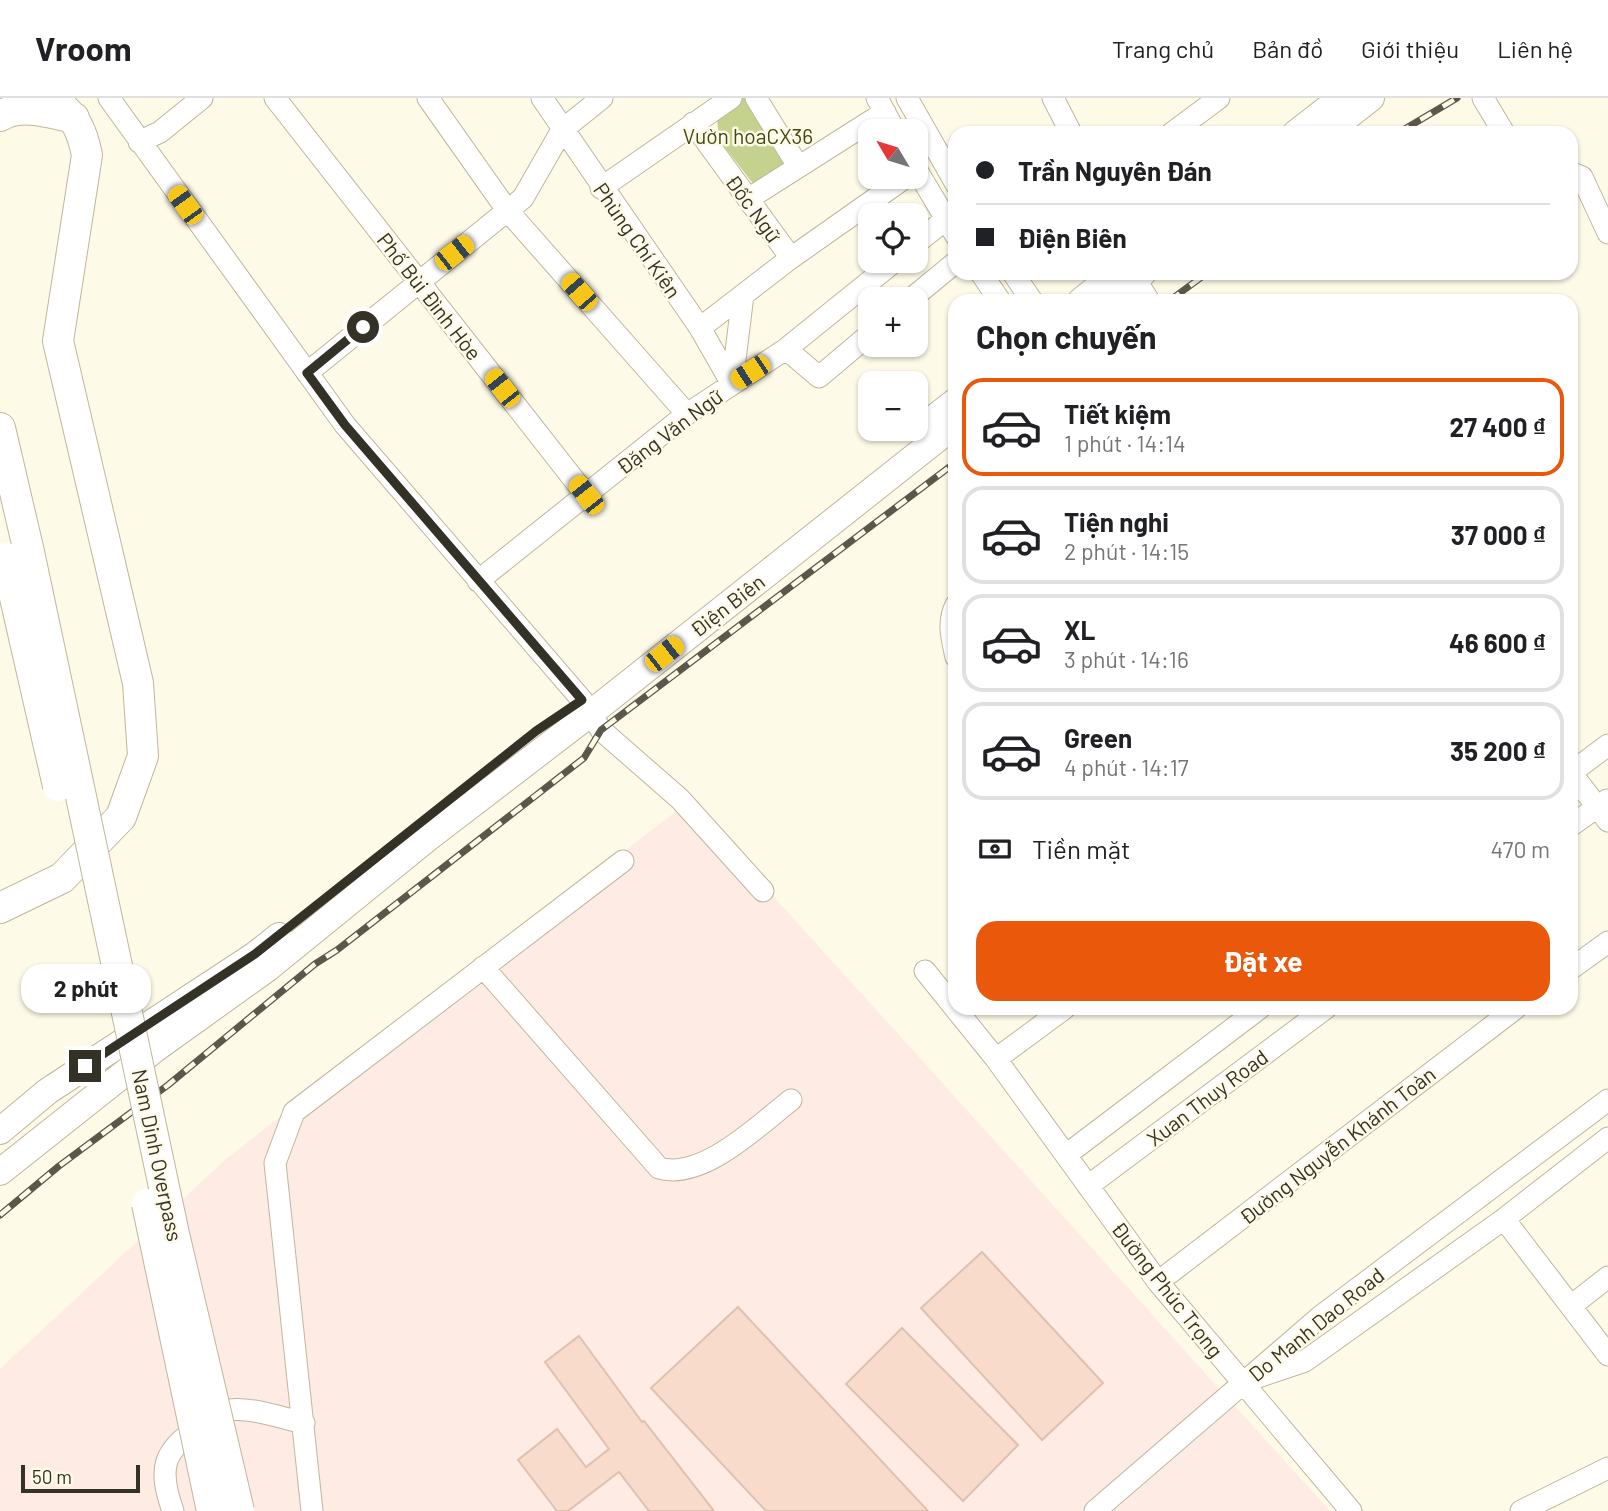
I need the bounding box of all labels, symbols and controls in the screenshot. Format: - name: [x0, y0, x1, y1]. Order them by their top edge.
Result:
- text: Vroom: [35, 28, 132, 68]
- text: Trang chủ: [1112, 34, 1214, 63]
- text: Bản đồ: [1252, 34, 1323, 63]
- text: Giới thiệu: [1361, 34, 1459, 63]
- text: Liên hệ: [1497, 34, 1573, 63]
- north arrow: [858, 119, 928, 189]
- map controls: [858, 119, 928, 441]
- park label: Vườn hoaCX36: [683, 123, 813, 148]
- text: Trần Nguyên Đán: [1018, 155, 1212, 186]
- street label: Đốc Ngữ: [721, 169, 787, 247]
- street label: Phùng Chí Kiên: [589, 177, 687, 303]
- car: [165, 182, 206, 228]
- button: locate: [858, 203, 928, 273]
- text: Điện Biên: [1018, 222, 1127, 253]
- street label: Phố Bùi Đình Hòe: [373, 227, 487, 365]
- car: [431, 232, 478, 274]
- car: [558, 269, 601, 315]
- button: +: [858, 287, 928, 357]
- route start: [347, 311, 379, 343]
- text: Chọn chuyến: [976, 317, 1156, 355]
- car: [727, 352, 774, 392]
- car: [481, 365, 524, 411]
- button: −: [858, 371, 928, 441]
- street label: Đặng Văn Ngữ: [611, 383, 727, 479]
- icon: car: [980, 396, 1043, 459]
- text: Tiết kiệm: [1064, 398, 1171, 429]
- text: 27 400 ₫: [1449, 411, 1546, 442]
- text: 1 phút · 14:14: [1064, 429, 1186, 457]
- car: [565, 472, 608, 518]
- icon: car: [980, 504, 1043, 567]
- text: Tiện nghi: [1064, 506, 1169, 537]
- text: 37 000 ₫: [1451, 519, 1546, 550]
- text: 2 phút · 14:15: [1064, 537, 1189, 565]
- street label: Điện Biên: [685, 568, 769, 642]
- icon: car: [980, 612, 1043, 675]
- text: XL: [1064, 614, 1095, 645]
- text: 46 600 ₫: [1449, 627, 1546, 658]
- car: [641, 633, 688, 675]
- text: 3 phút · 14:16: [1064, 645, 1189, 673]
- icon: car: [980, 720, 1043, 783]
- text: Green: [1064, 722, 1132, 753]
- text: 35 200 ₫: [1450, 735, 1546, 766]
- text: 4 phút · 14:17: [1064, 753, 1189, 781]
- icon: cash: [976, 830, 1014, 868]
- text: Tiền mặt: [1032, 833, 1130, 864]
- text: 470 m: [1491, 835, 1550, 863]
- button: Đặt xe: [976, 921, 1550, 1001]
- callout: 2 phút: [20, 964, 150, 1014]
- text: 2 phút: [54, 974, 118, 1002]
- street label: Xuan Thuy Road: [1142, 1043, 1272, 1151]
- route end: [69, 1050, 101, 1082]
- street label: Đường Nguyễn Khánh Toàn: [1234, 1061, 1440, 1229]
- street label: Nam Dinh Overpass: [128, 1067, 188, 1243]
- street label: Đường Phúc Trọng: [1107, 1216, 1229, 1362]
- street label: Do Manh Dao Road: [1243, 1262, 1389, 1386]
- scale bar: [21, 1462, 140, 1494]
- text: 50 m: [32, 1465, 72, 1488]

